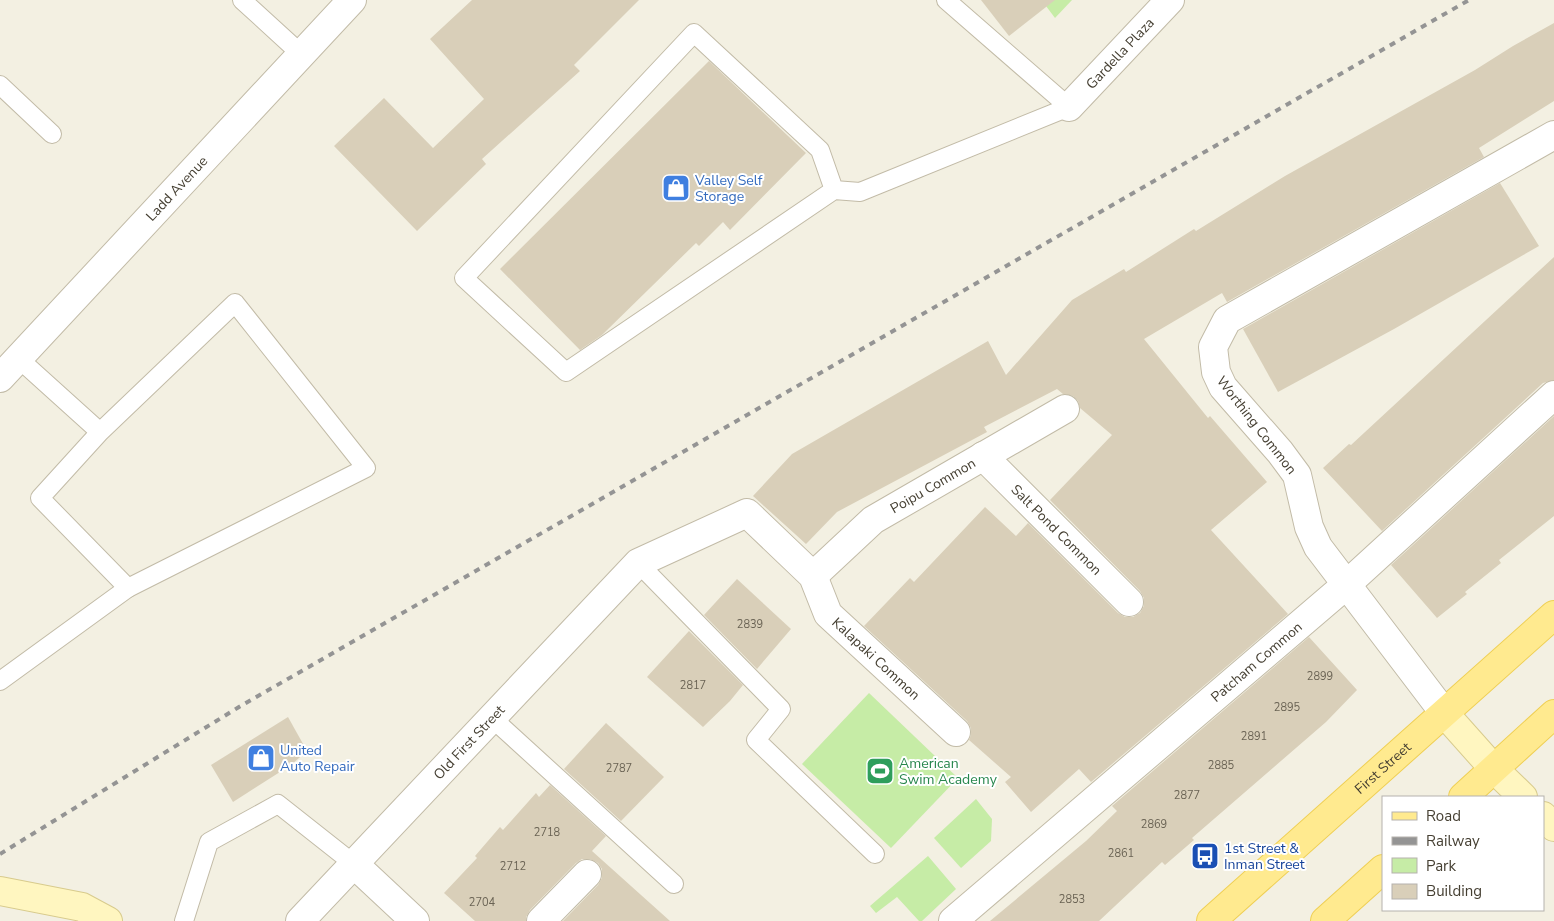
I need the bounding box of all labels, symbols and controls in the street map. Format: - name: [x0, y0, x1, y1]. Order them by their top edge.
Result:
- street label: Gardella Plaza: [1082, 14, 1159, 93]
- street label: Ladd Avenue: [142, 152, 212, 226]
- place label: Valley Self Storage: [694, 171, 763, 206]
- shop icon: Valley Self Storage: [661, 173, 691, 203]
- street label: Worthing Common: [1212, 372, 1301, 478]
- street label: Poipu Common: [887, 454, 979, 518]
- street label: Salt Pond Common: [1007, 480, 1106, 579]
- street label: Kalapaki Common: [828, 613, 924, 704]
- house number: 2839: [737, 617, 763, 632]
- street label: Patcham Common: [1207, 618, 1306, 707]
- house number: 2899: [1307, 669, 1333, 684]
- house number: 2817: [680, 678, 706, 693]
- house number: 2895: [1274, 700, 1301, 715]
- street label: Old First Street: [429, 701, 509, 784]
- house number: 2891: [1241, 729, 1267, 744]
- street label: First Street: [1351, 738, 1415, 798]
- place label: United Auto Repair: [280, 741, 355, 776]
- shop icon: United Auto Repair: [246, 743, 276, 773]
- place label: American Swim Academy: [899, 754, 998, 789]
- sports icon: American Swim Academy: [865, 756, 895, 786]
- house number: 2885: [1208, 758, 1235, 773]
- house number: 2787: [606, 761, 632, 776]
- house number: 2877: [1174, 788, 1200, 803]
- legend: [1382, 796, 1544, 911]
- text: Road: [1426, 806, 1461, 826]
- house number: 2869: [1141, 817, 1167, 832]
- house number: 2718: [534, 825, 561, 840]
- text: Railway: [1426, 831, 1480, 851]
- place label: 1st Street & Inman Street: [1224, 839, 1305, 874]
- bus stop icon: 1st Street & Inman Street: [1190, 841, 1220, 871]
- house number: 2861: [1108, 846, 1134, 861]
- text: Park: [1426, 856, 1456, 876]
- house number: 2712: [500, 859, 526, 874]
- text: Building: [1426, 881, 1482, 901]
- house number: 2853: [1059, 892, 1085, 907]
- house number: 2704: [469, 895, 496, 910]

